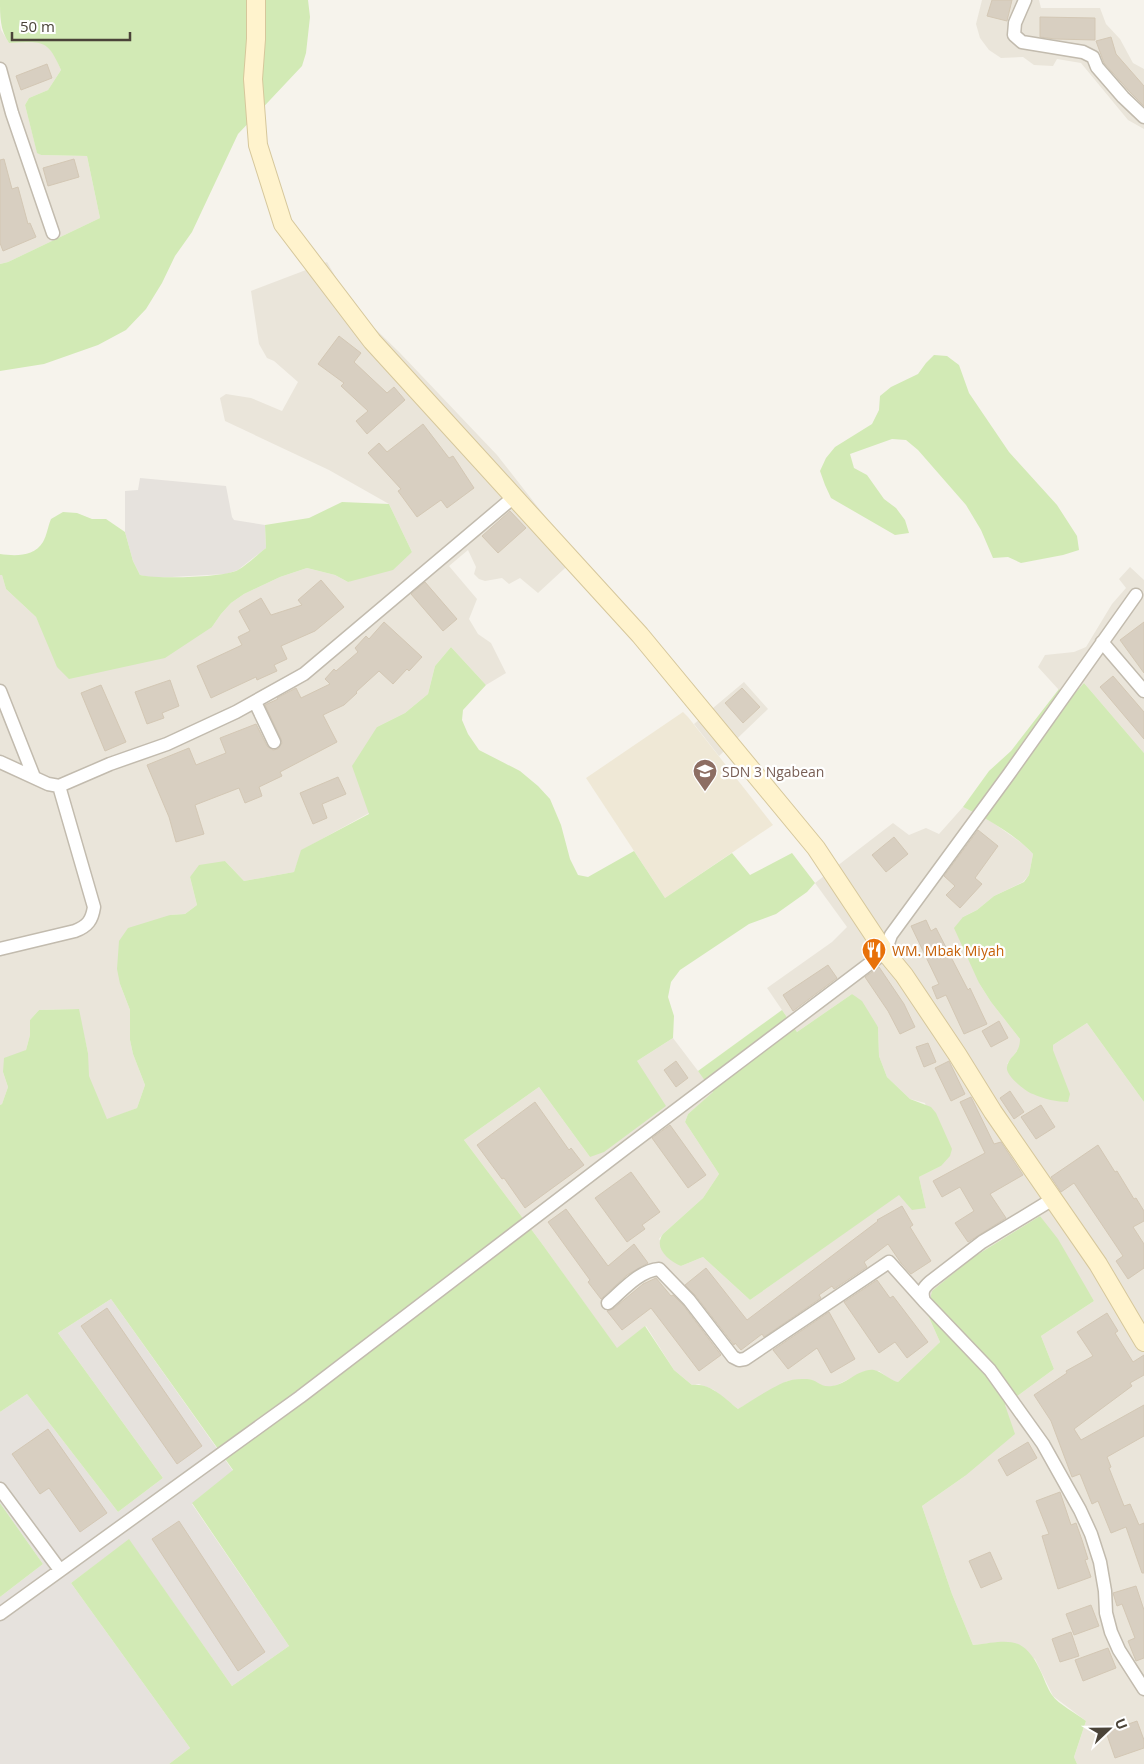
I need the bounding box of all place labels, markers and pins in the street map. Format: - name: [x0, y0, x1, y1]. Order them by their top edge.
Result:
- school or university icon: SDN 3 Ngabean: [692, 758, 718, 792]
- place label: SDN 3 Ngabean: [722, 762, 824, 781]
- restaurant icon: WM. Mbak Miyah: [861, 937, 887, 971]
- place label: WM. Mbak Miyah: [892, 941, 1004, 960]

